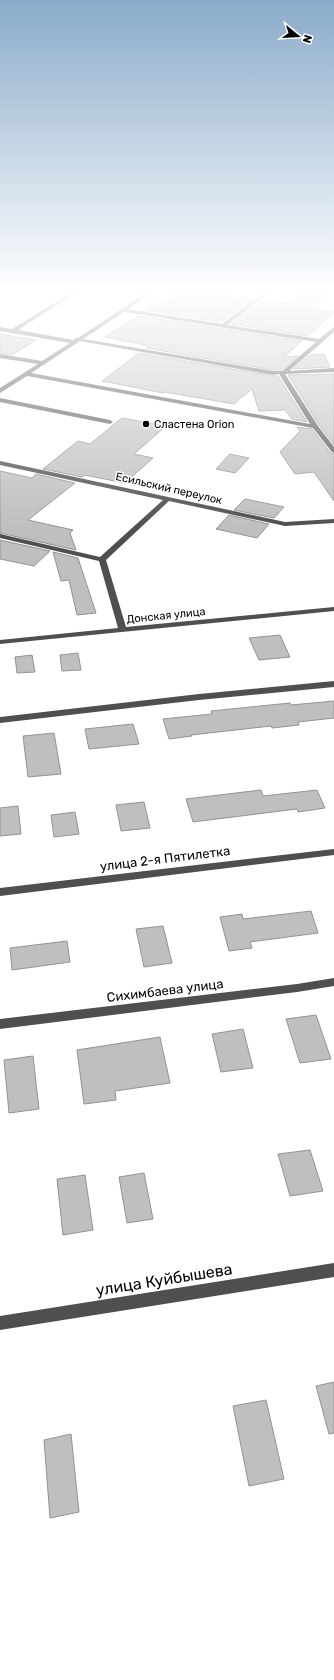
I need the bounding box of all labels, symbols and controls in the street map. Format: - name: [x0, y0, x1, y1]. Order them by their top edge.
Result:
- north arrow: [278, 16, 318, 56]
- text: N: [300, 33, 314, 45]
- place label: Сластена Orion: [154, 418, 234, 431]
- marker: Сластена Orion: [141, 419, 151, 429]
- street label: Есильский переулок: [114, 470, 223, 507]
- street label: Донская улица: [126, 605, 206, 626]
- street label: улица 2-я Пятилетка: [99, 843, 231, 874]
- street label: Сихимбаева улица: [106, 976, 224, 1005]
- street label: улица Куйбышева: [95, 1259, 234, 1300]

